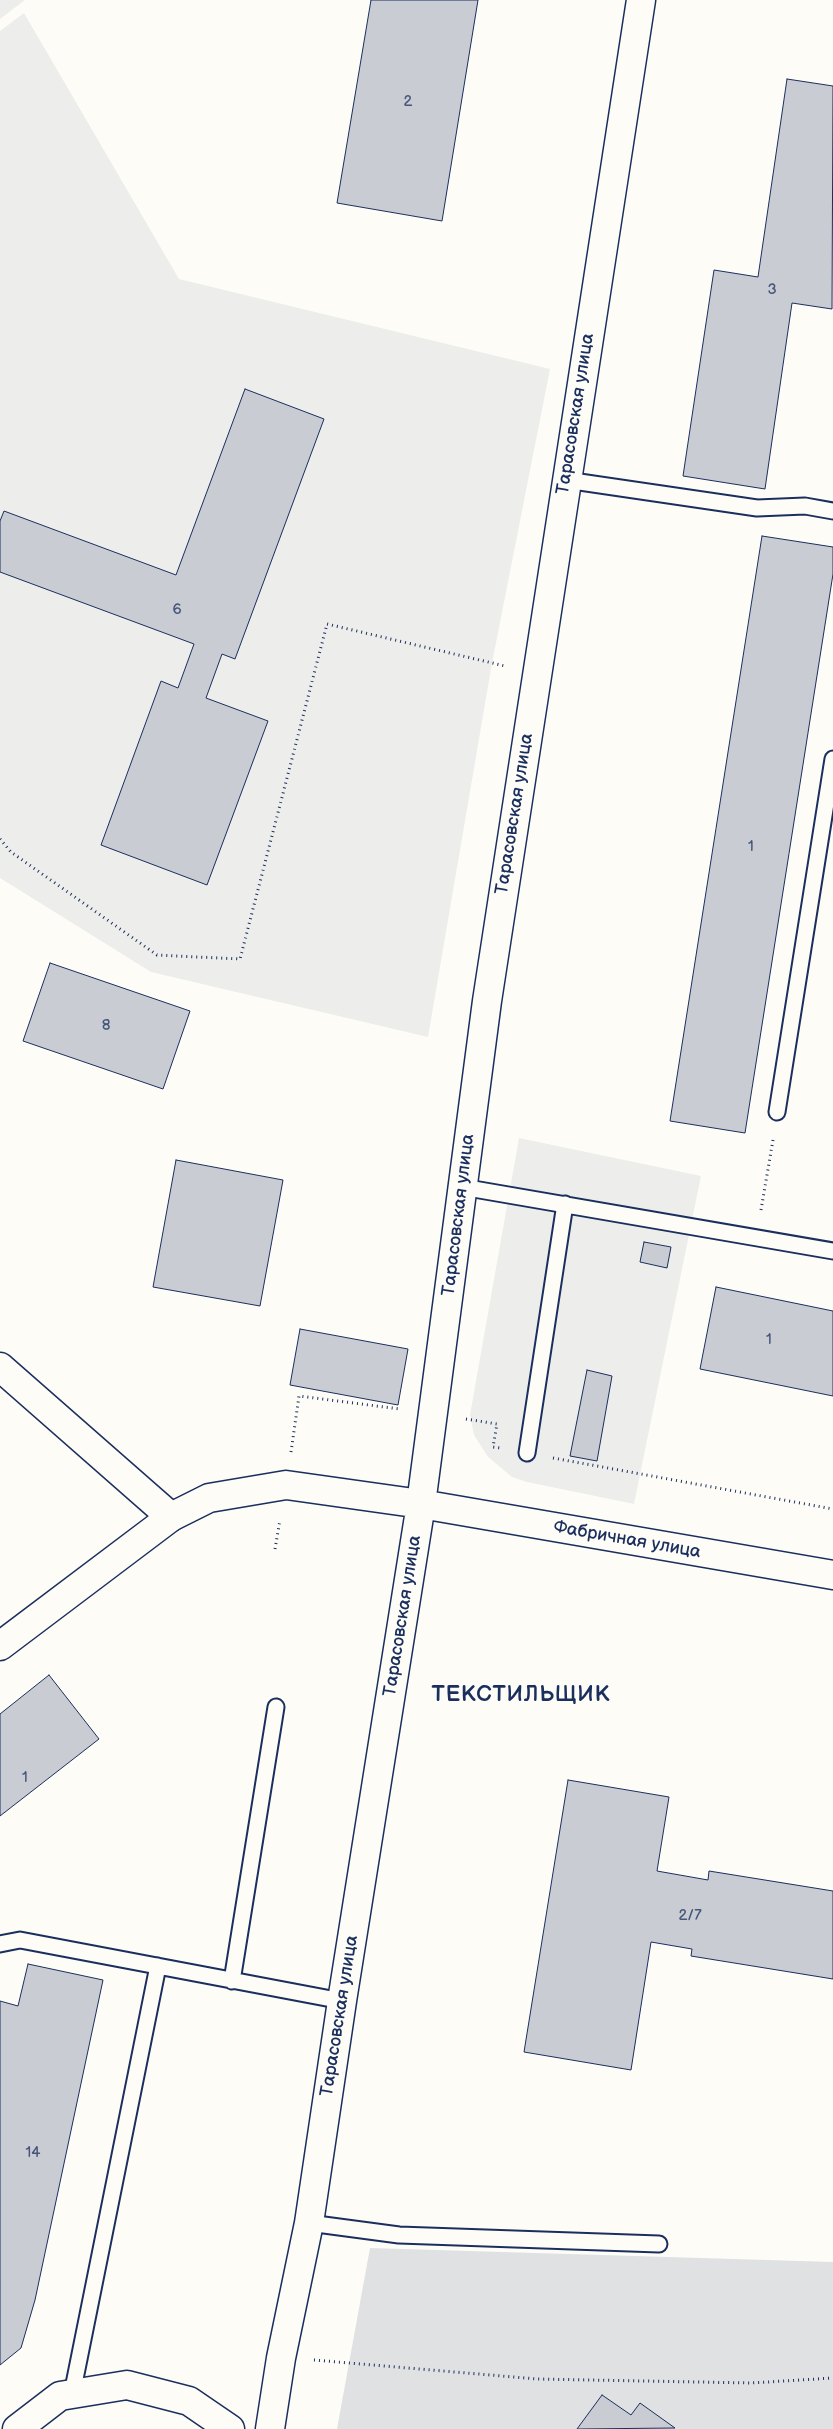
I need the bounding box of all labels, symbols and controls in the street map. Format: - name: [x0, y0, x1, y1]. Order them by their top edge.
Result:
- house number: 2: [404, 93, 412, 111]
- house number: 3: [767, 281, 777, 299]
- street label: Тарасовская улица: [553, 332, 599, 496]
- house number: 6: [172, 601, 182, 619]
- street label: Тарасовская улица: [492, 732, 538, 896]
- house number: 1: [748, 838, 754, 856]
- house number: 8: [102, 1017, 110, 1035]
- street label: Тарасовская улица: [438, 1133, 480, 1297]
- house number: 1: [766, 1331, 772, 1349]
- street label: Фабричная улица: [552, 1516, 702, 1564]
- street label: Тарасовская улица: [380, 1534, 426, 1698]
- district label: ТЕКСТИЛЬЩИК: [430, 1682, 612, 1708]
- house number: 1: [22, 1769, 28, 1787]
- house number: 2/7: [679, 1907, 701, 1925]
- street label: Тарасовская улица: [317, 1934, 363, 2098]
- house number: 14: [26, 2144, 40, 2162]

